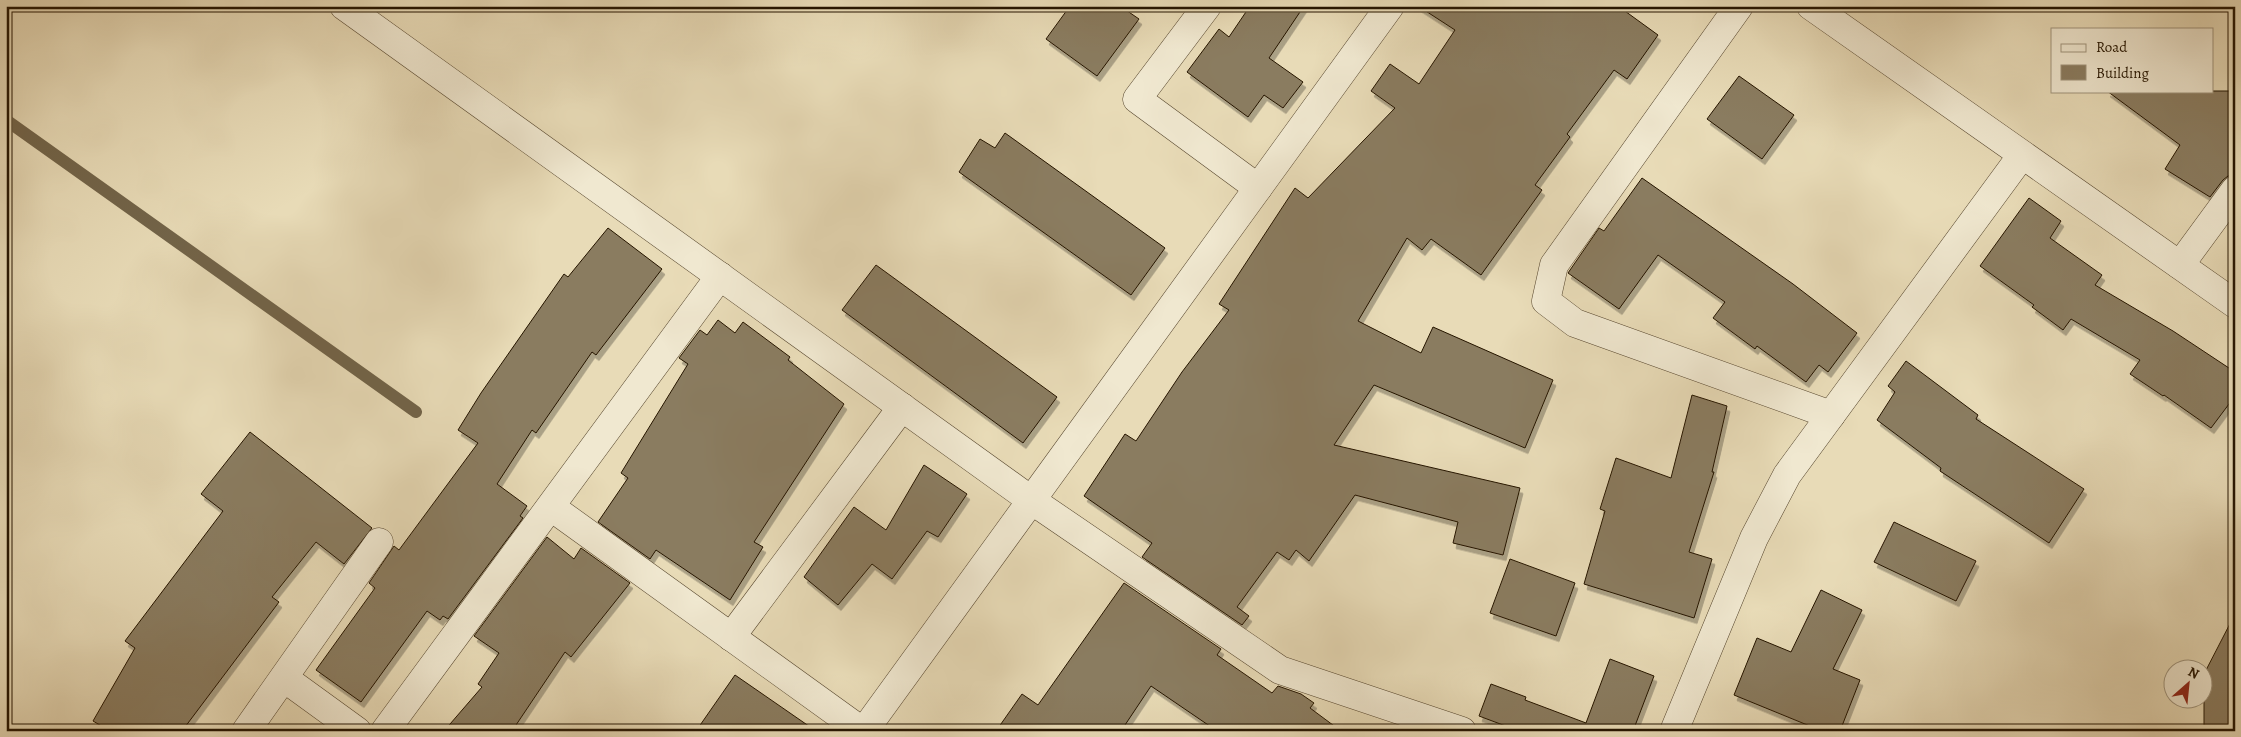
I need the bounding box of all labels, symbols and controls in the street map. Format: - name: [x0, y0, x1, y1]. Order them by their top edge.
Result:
- legend: [2051, 28, 2214, 92]
- text: Road: [2096, 37, 2128, 57]
- text: Building: [2096, 63, 2149, 83]
- north arrow: [2164, 660, 2214, 710]
- text: N: [2185, 662, 2203, 684]

